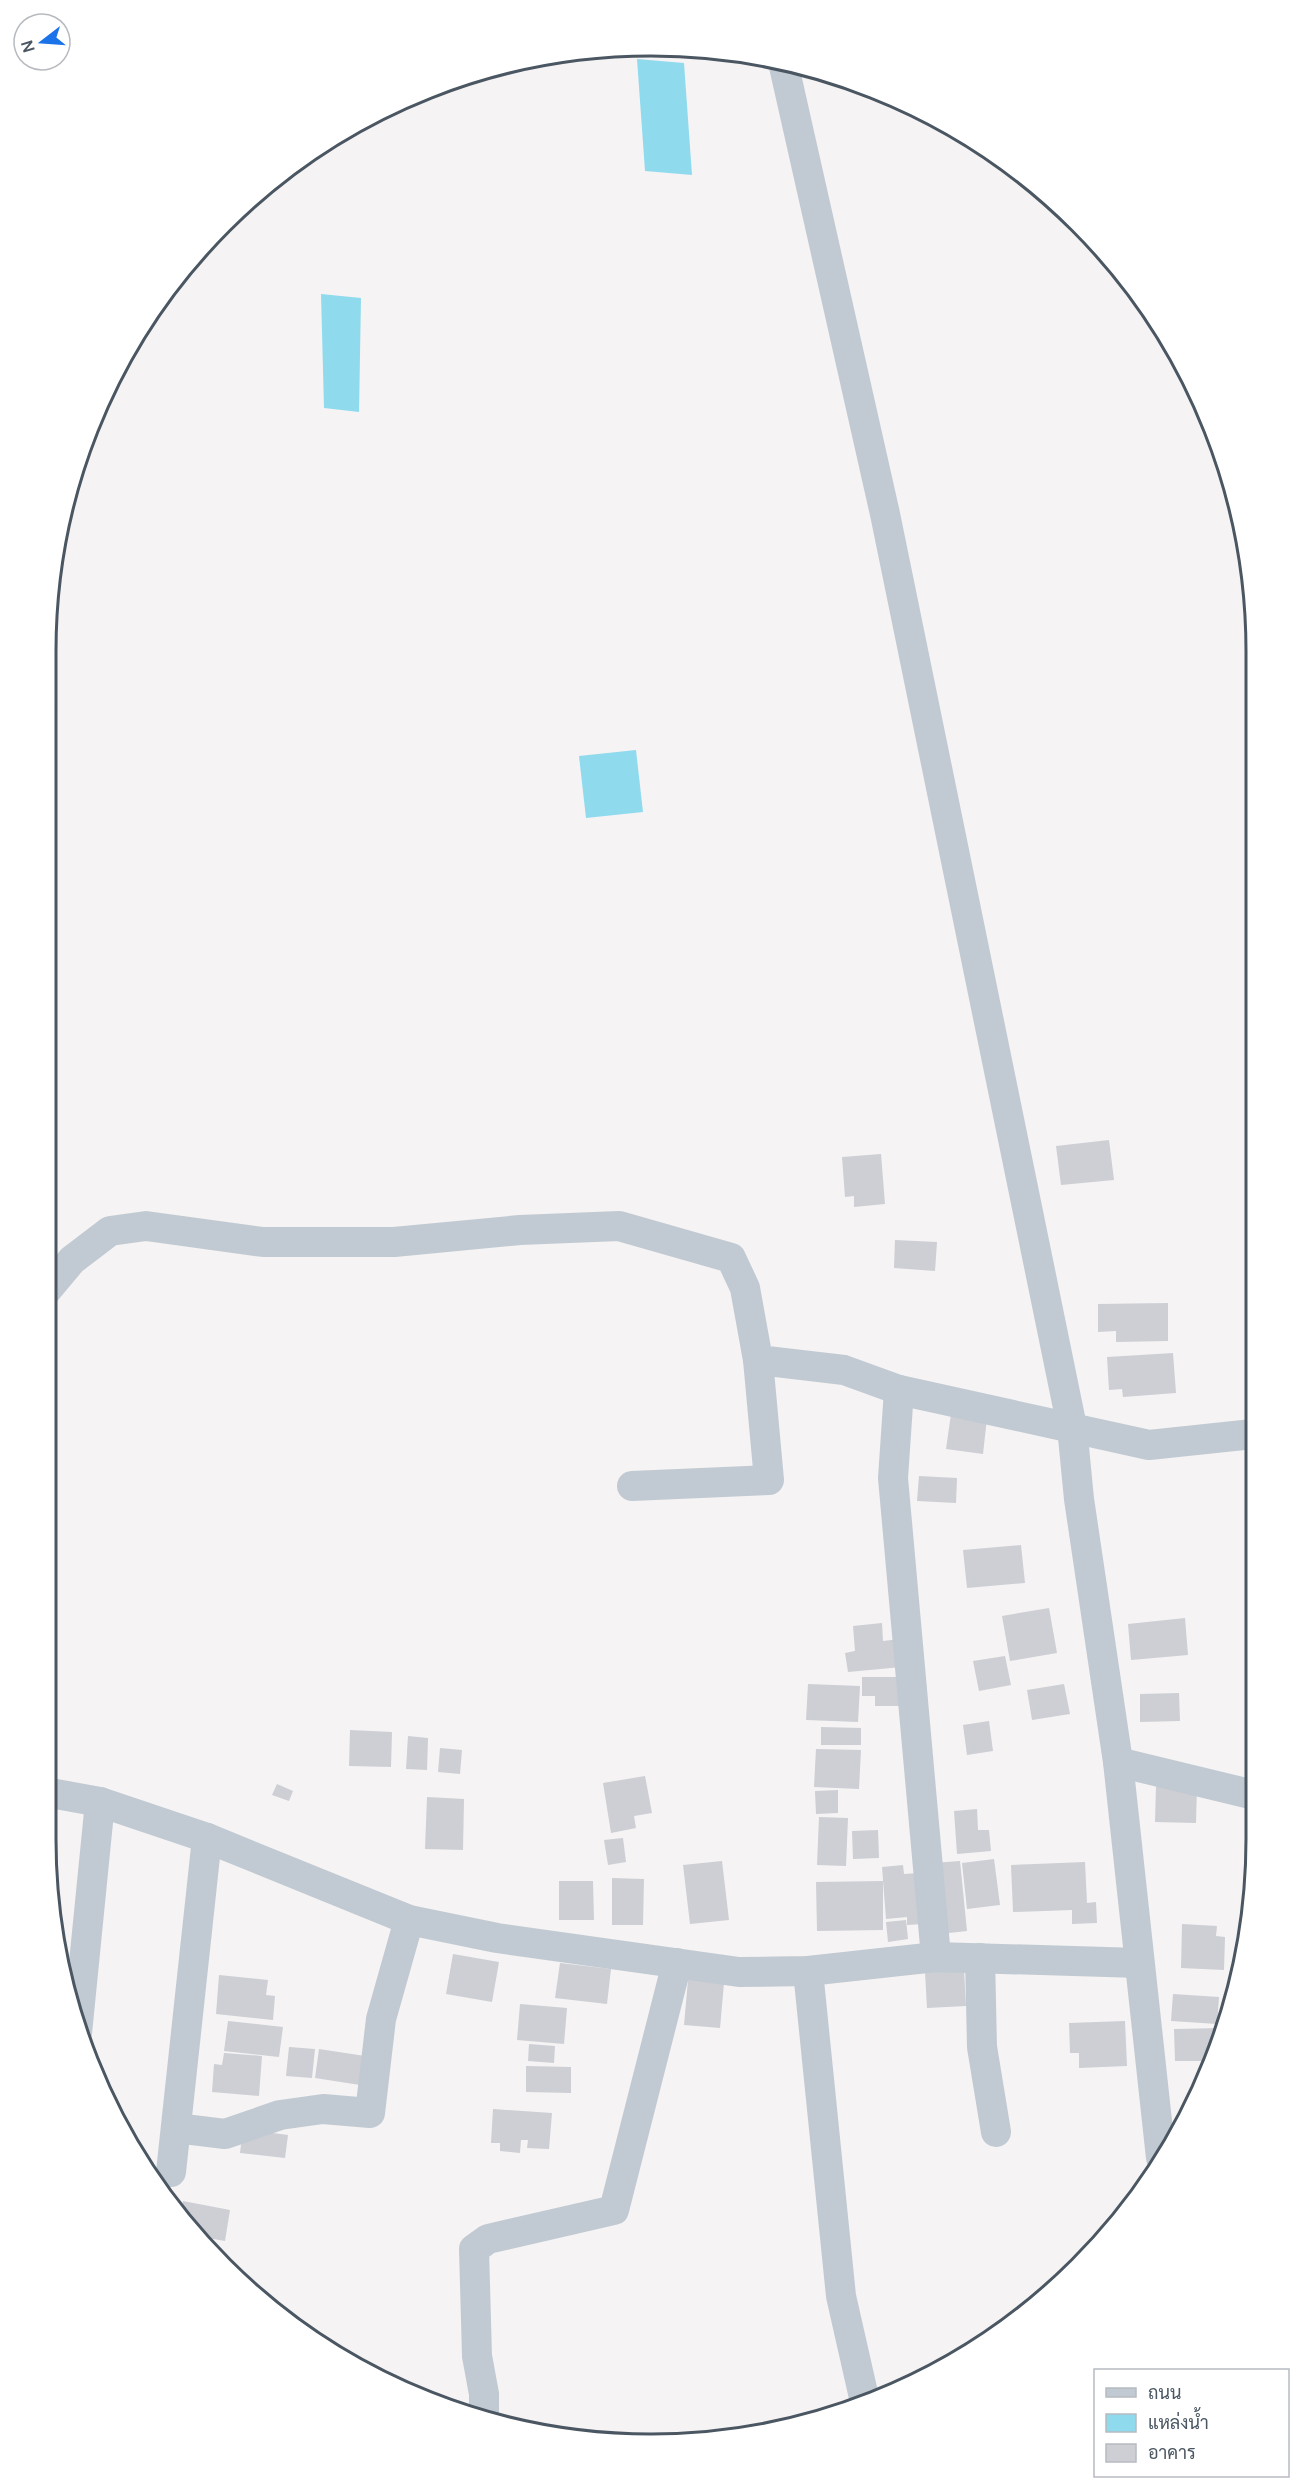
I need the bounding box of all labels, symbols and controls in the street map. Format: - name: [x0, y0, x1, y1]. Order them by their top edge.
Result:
- north arrow: [12, 12, 72, 72]
- text: N: [15, 38, 40, 55]
- legend: [1094, 2369, 1289, 2477]
- text: ถนน: [1148, 2380, 1181, 2404]
- text: แหล่งน้ำ: [1148, 2407, 1209, 2434]
- text: อาคาร: [1148, 2440, 1196, 2464]

